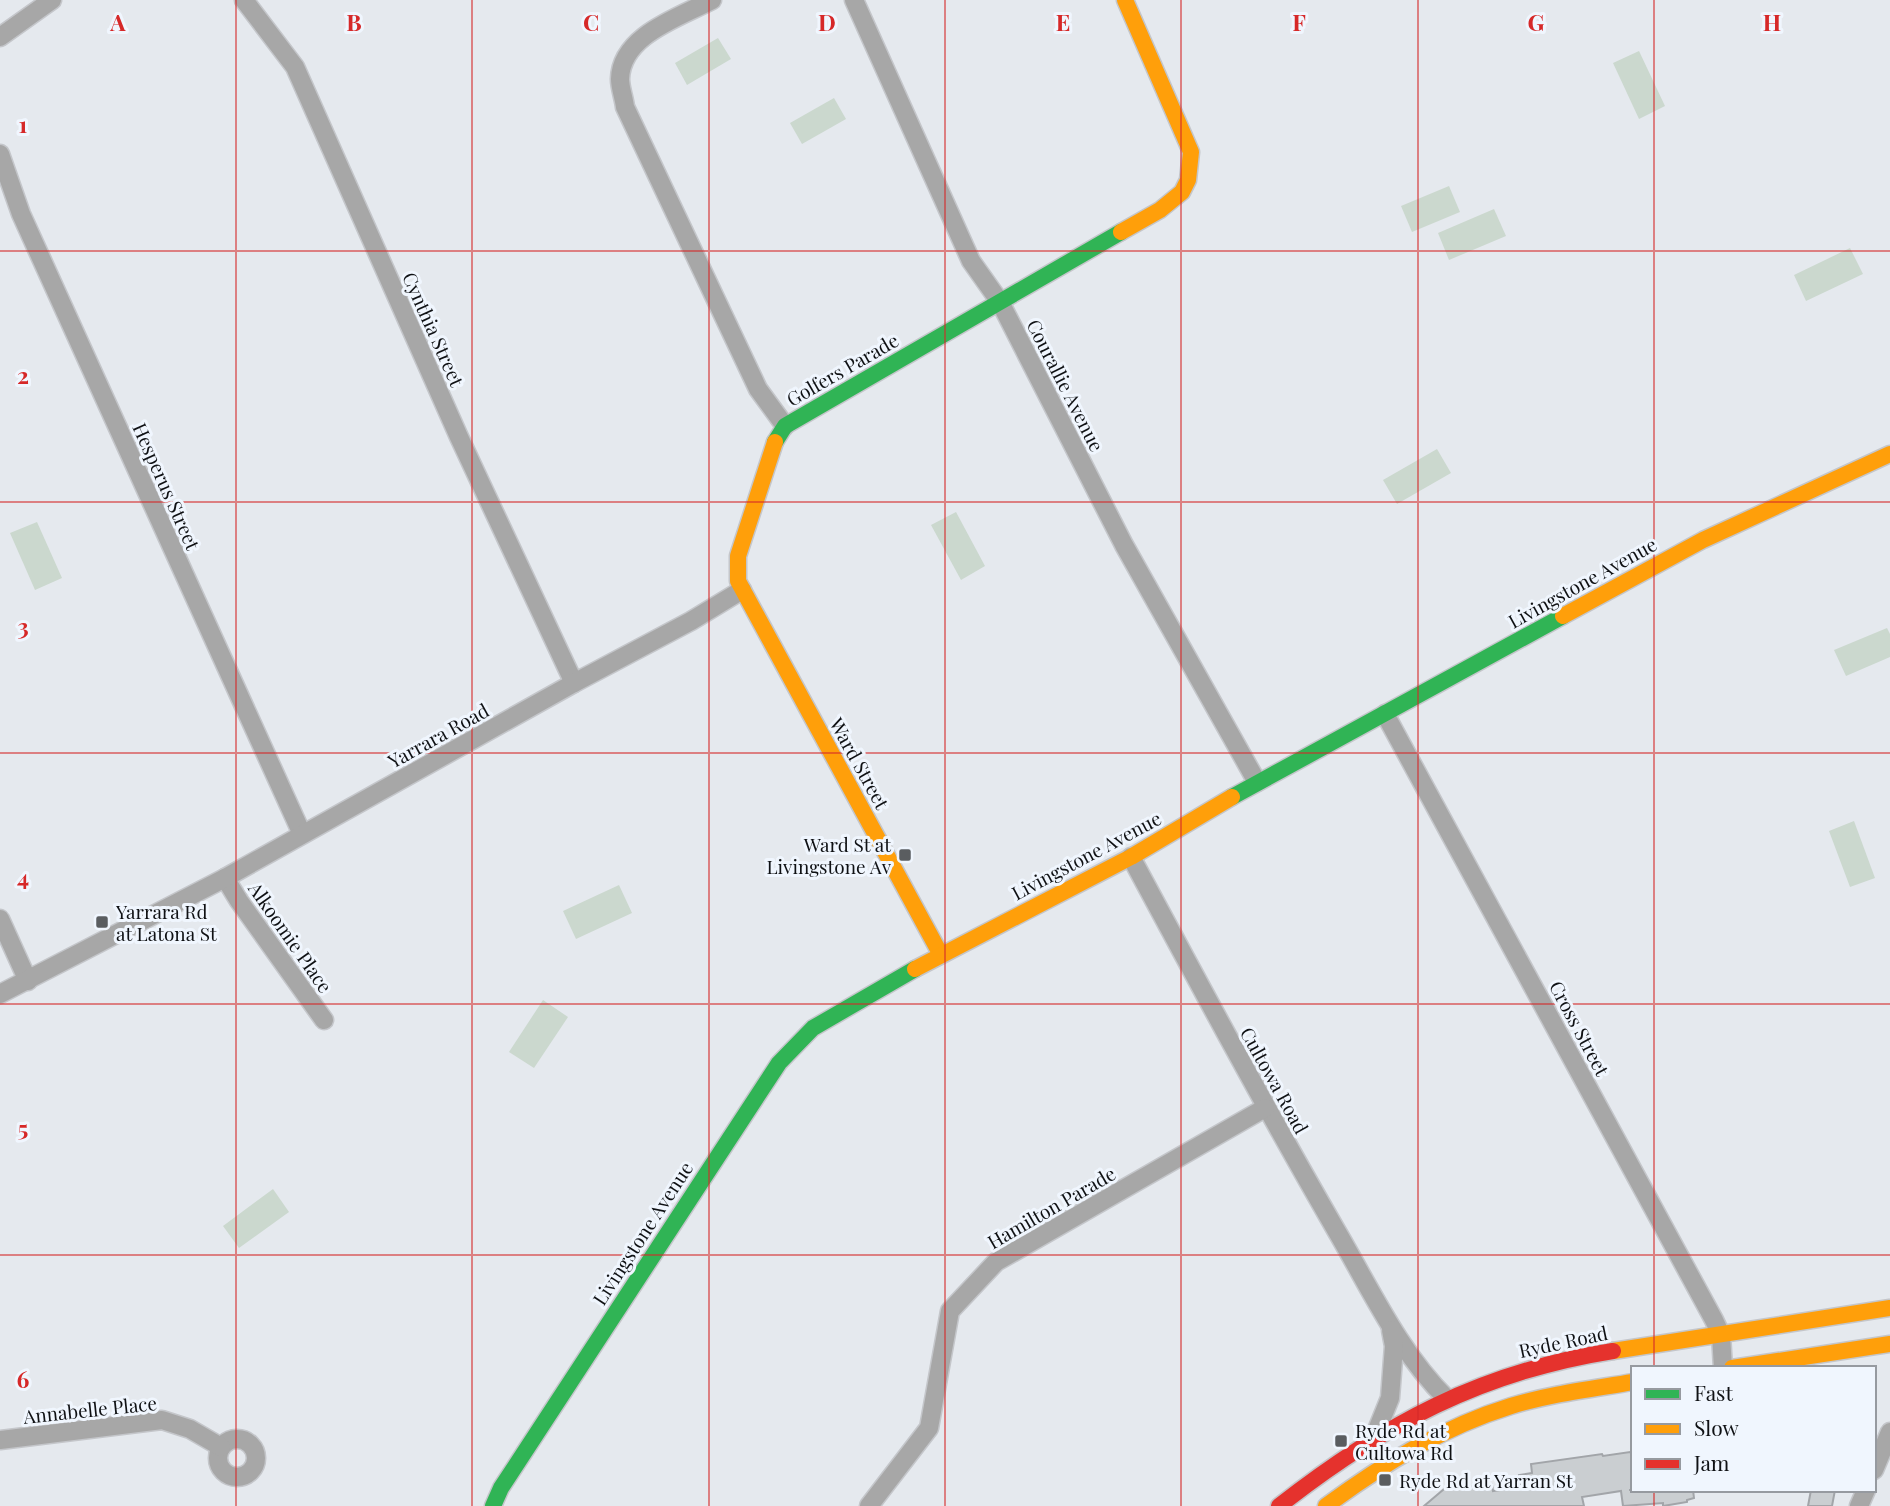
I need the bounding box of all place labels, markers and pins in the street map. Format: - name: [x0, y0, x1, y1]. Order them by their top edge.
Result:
- place label: Ward St at Livingstone Av: [766, 831, 892, 879]
- marker: Ward St at Livingstone Av: [897, 847, 913, 863]
- place label: Yarrara Rd at Latona St: [115, 898, 217, 946]
- marker: Yarrara Rd at Latona St: [94, 914, 110, 930]
- place label: Ryde Rd at Cultowa Rd: [1355, 1417, 1453, 1465]
- marker: Ryde Rd at Cultowa Rd: [1333, 1433, 1349, 1449]
- place label: Ryde Rd at Yarran St: [1399, 1467, 1573, 1493]
- marker: Ryde Rd at Yarran St: [1377, 1472, 1393, 1488]

